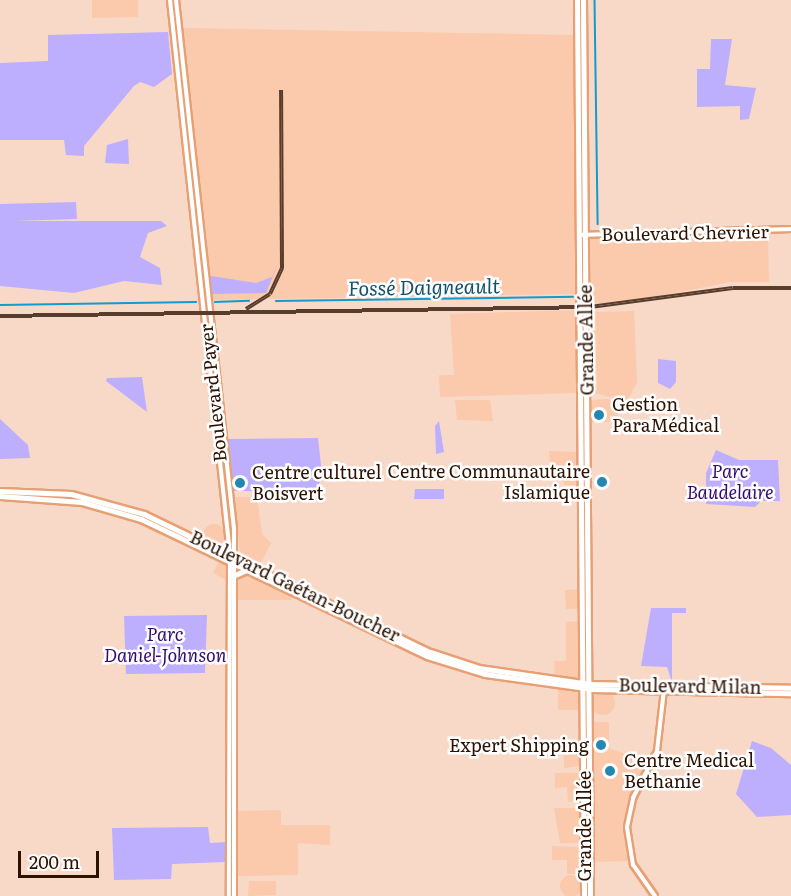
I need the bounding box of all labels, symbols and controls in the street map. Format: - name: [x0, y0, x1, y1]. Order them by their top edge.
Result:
- street label: Boulevard Chevrier: [601, 221, 769, 245]
- water label: Fossé Daigneault: [348, 273, 500, 299]
- street label: Grande Allée: [574, 284, 598, 396]
- street label: Boulevard Payer: [195, 323, 231, 463]
- place label: Gestion ParaMédical: [612, 394, 719, 436]
- marker: Gestion ParaMédical: [590, 406, 608, 424]
- place label: Centre Communautaire Islamique: [388, 461, 590, 504]
- park label: Parc Baudelaire: [687, 461, 773, 504]
- place label: Centre culturel Boisvert: [252, 462, 381, 504]
- marker: Centre Communautaire Islamique: [595, 475, 609, 489]
- marker: Centre culturel Boisvert: [233, 476, 247, 490]
- street label: Boulevard Gaétan-Boucher: [187, 526, 403, 646]
- park label: Parc Daniel-Johnson: [104, 624, 226, 666]
- street label: Boulevard Milan: [618, 674, 762, 698]
- place label: Expert Shipping: [449, 734, 589, 756]
- marker: Expert Shipping: [594, 738, 608, 752]
- place label: Centre Medical Bethanie: [624, 750, 754, 792]
- marker: Centre Medical Bethanie: [601, 762, 619, 780]
- street label: Grande Allée: [573, 771, 595, 881]
- scale bar: [21, 839, 102, 877]
- text: 200 m: [29, 848, 80, 875]

